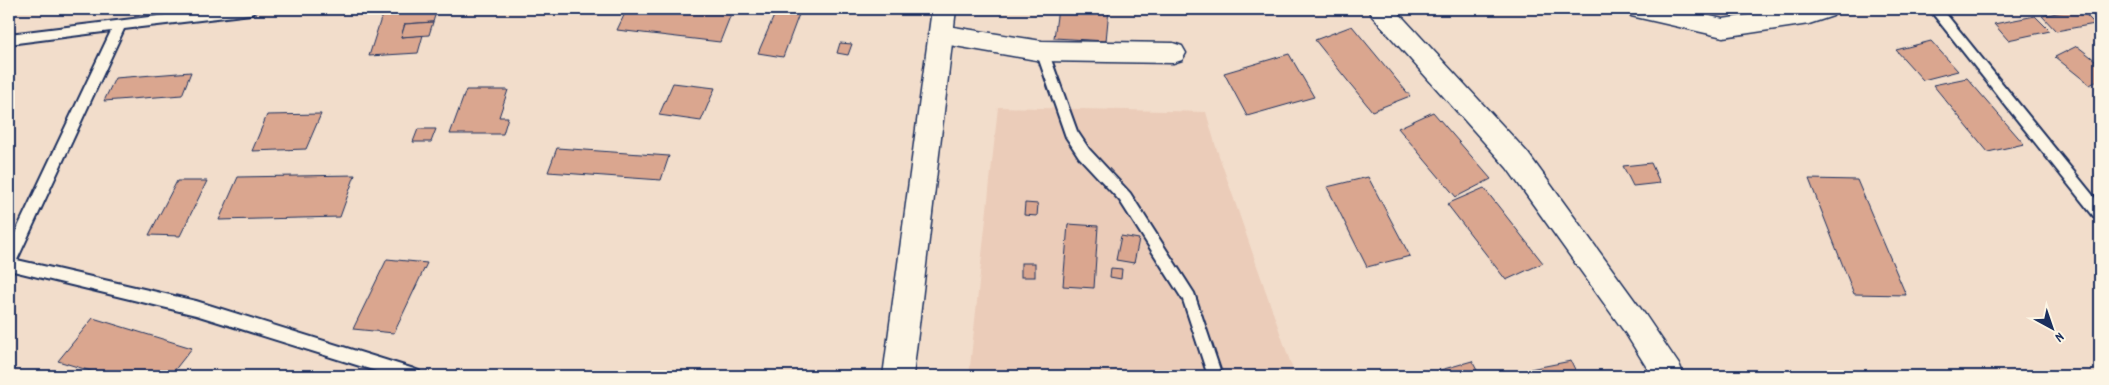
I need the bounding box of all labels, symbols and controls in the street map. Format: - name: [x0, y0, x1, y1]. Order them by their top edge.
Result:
- north arrow: [2026, 302, 2076, 352]
- text: N: [2050, 327, 2068, 346]

